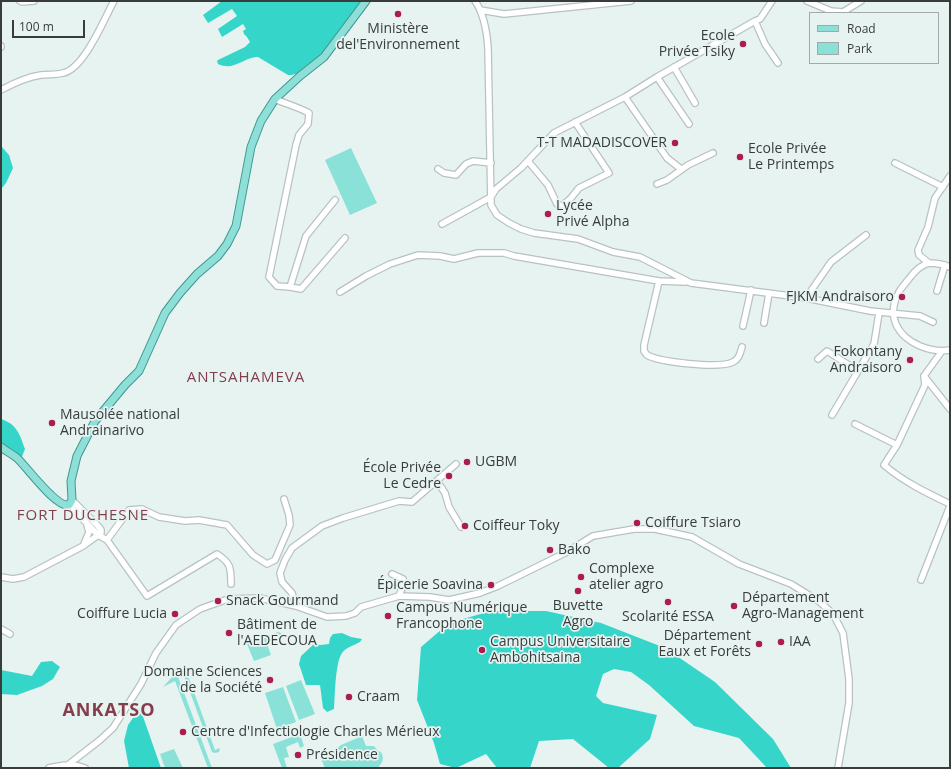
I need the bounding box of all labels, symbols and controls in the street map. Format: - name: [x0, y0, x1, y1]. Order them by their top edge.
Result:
- marker: Ministère del'Environnement: [393, 9, 403, 19]
- scale bar: [14, 12, 87, 38]
- legend: [809, 12, 939, 64]
- text: 100 m: [19, 18, 54, 35]
- text: Road: [847, 20, 876, 37]
- place label: Ministère del'Environnement: [336, 21, 460, 54]
- place label: Ecole Privée Tsiky: [659, 28, 735, 60]
- marker: Ecole Privée Tsiky: [738, 39, 748, 49]
- text: Park: [847, 40, 872, 57]
- place label: T-T MADADISCOVER: [537, 135, 667, 151]
- marker: T-T MADADISCOVER: [670, 138, 680, 148]
- place label: Ecole Privée Le Printemps: [748, 141, 834, 174]
- marker: Ecole Privée Le Printemps: [735, 152, 745, 162]
- place label: Lycée Privé Alpha: [556, 198, 629, 230]
- marker: Lycée Privé Alpha: [543, 209, 553, 219]
- place label: FJKM Andraisoro: [786, 289, 894, 305]
- marker: FJKM Andraisoro: [897, 292, 907, 302]
- place label: Fokontany Andraisoro: [830, 344, 902, 376]
- marker: Fokontany Andraisoro: [905, 355, 915, 365]
- district label: ANTSAHAMEVA: [187, 369, 305, 387]
- place label: Mausolée national Andrainarivo: [60, 407, 180, 440]
- marker: Mausolée national Andrainarivo: [47, 418, 57, 428]
- place label: UGBM: [475, 454, 517, 470]
- marker: UGBM: [462, 457, 472, 467]
- place label: École Privée Le Cedre: [363, 460, 441, 492]
- marker: École Privée Le Cedre: [444, 471, 454, 481]
- district label: FORT DUCHESNE: [17, 507, 149, 525]
- place label: Coiffure Tsiaro: [645, 515, 741, 531]
- place label: Coiffeur Toky: [473, 518, 560, 534]
- marker: Coiffure Tsiaro: [632, 518, 642, 528]
- marker: Coiffeur Toky: [460, 521, 470, 531]
- place label: Bako: [558, 542, 591, 558]
- marker: Bako: [545, 545, 555, 555]
- place label: Complexe atelier agro: [589, 561, 663, 594]
- marker: Complexe atelier agro: [576, 572, 586, 582]
- place label: Épicerie Soavina: [377, 577, 483, 593]
- marker: Épicerie Soavina: [486, 580, 496, 590]
- marker: Buvette Agro: [573, 586, 583, 596]
- place label: Département Agro-Management: [742, 590, 864, 622]
- place label: Snack Gourmand: [226, 593, 339, 609]
- marker: Snack Gourmand: [213, 596, 223, 606]
- marker: Scolarité ESSA: [663, 597, 673, 607]
- place label: Buvette Agro: [553, 598, 603, 630]
- place label: Campus Numérique Francophone: [396, 600, 527, 632]
- marker: Département Agro-Management: [729, 601, 739, 611]
- place label: Coiffure Lucia: [77, 606, 167, 622]
- marker: Coiffure Lucia: [170, 609, 180, 619]
- place label: Scolarité ESSA: [622, 609, 714, 625]
- marker: Campus Numérique Francophone: [383, 611, 393, 621]
- place label: Bâtiment de l'AEDECOUA: [237, 617, 317, 650]
- marker: Bâtiment de l'AEDECOUA: [224, 628, 234, 638]
- place label: Département Eaux et Forêts: [659, 628, 751, 660]
- place label: Campus Universitaire Ambohitsaina: [490, 634, 630, 666]
- place label: IAA: [789, 634, 811, 650]
- marker: IAA: [776, 637, 786, 647]
- marker: Département Eaux et Forêts: [754, 639, 764, 649]
- marker: Campus Universitaire Ambohitsaina: [477, 645, 487, 655]
- place label: Domaine Sciences de la Société: [143, 664, 262, 696]
- marker: Domaine Sciences de la Société: [265, 675, 275, 685]
- place label: Craam: [357, 689, 400, 705]
- marker: Craam: [344, 692, 354, 702]
- district label: ANKATSO: [62, 700, 156, 722]
- place label: Centre d'Infectiologie Charles Mérieux: [191, 724, 440, 740]
- marker: Centre d'Infectiologie Charles Mérieux: [178, 727, 188, 737]
- place label: Présidence: [306, 747, 378, 763]
- marker: Présidence: [293, 750, 303, 760]

